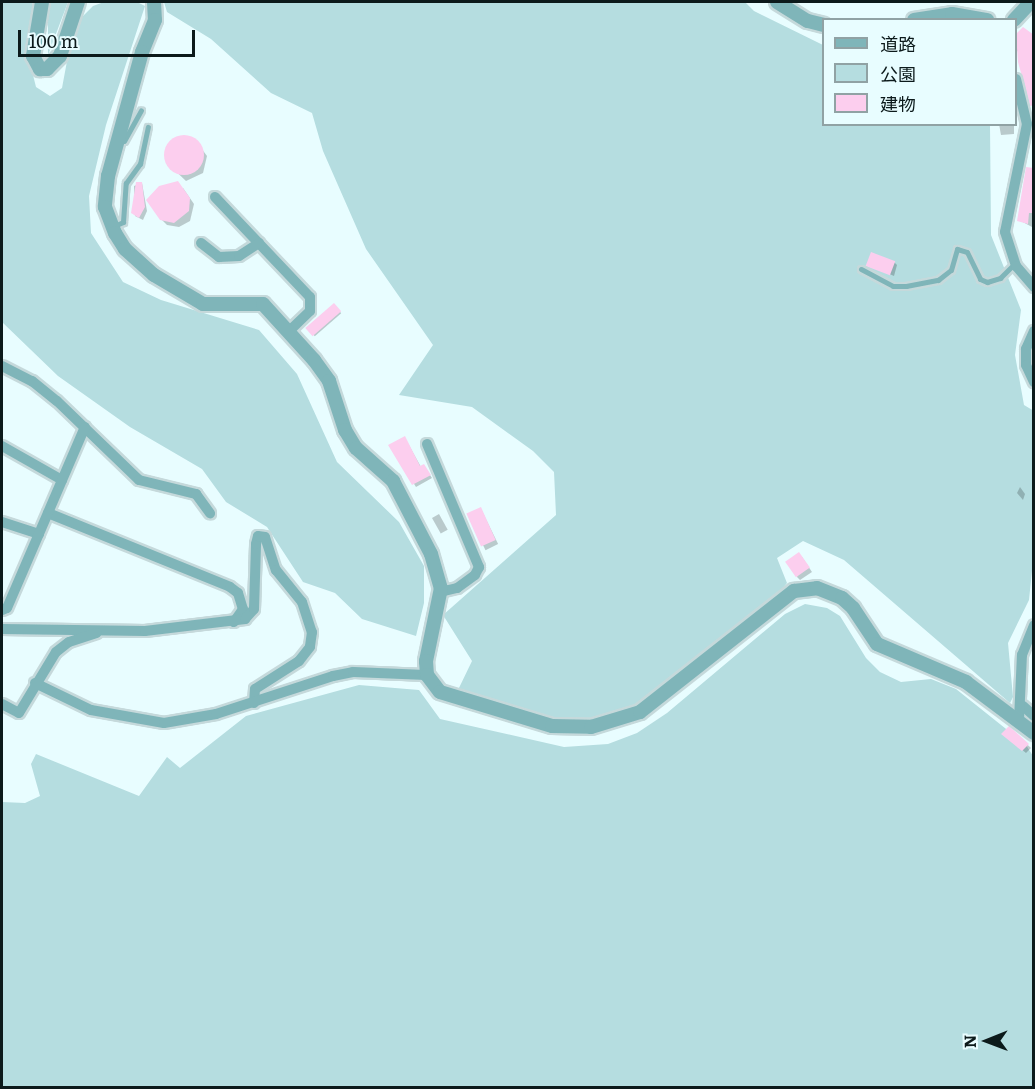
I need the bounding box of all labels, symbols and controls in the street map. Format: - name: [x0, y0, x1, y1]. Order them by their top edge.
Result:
- scale bar: [21, 18, 198, 56]
- legend: [822, 18, 1017, 126]
- text: 100 m: [29, 27, 78, 54]
- text: 道路: [880, 30, 916, 57]
- text: 公園: [880, 60, 916, 87]
- text: 建物: [880, 90, 916, 117]
- north arrow: [957, 1011, 1017, 1071]
- text: N: [957, 1034, 981, 1048]

